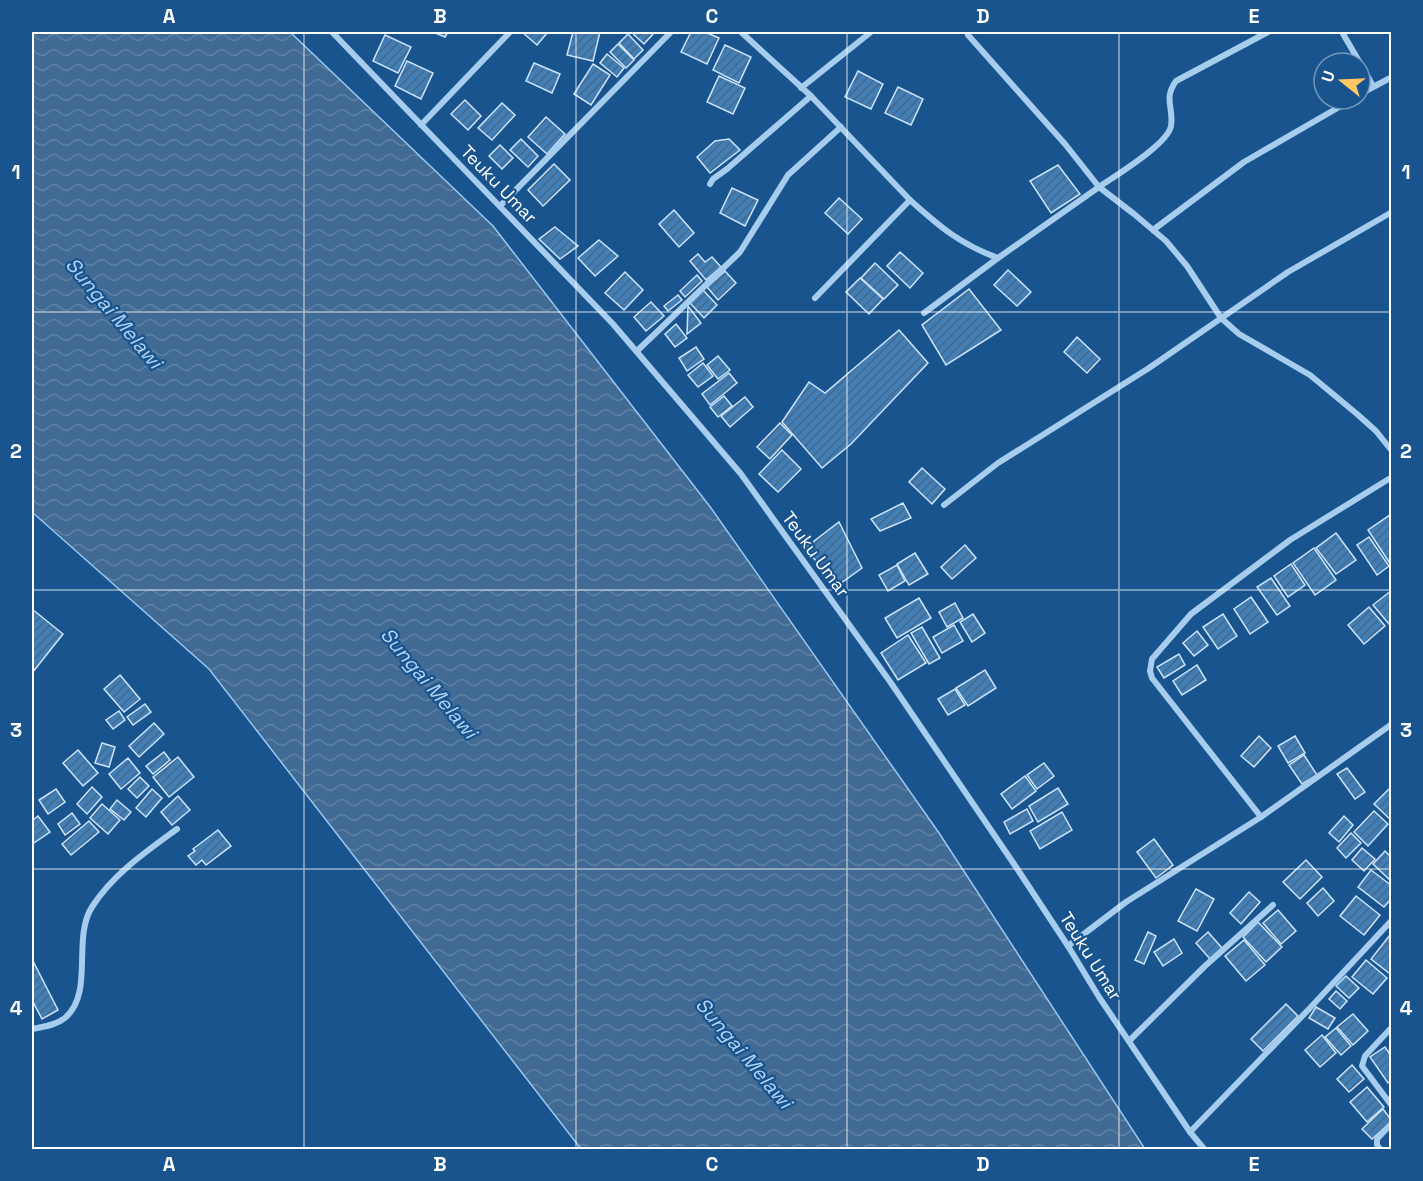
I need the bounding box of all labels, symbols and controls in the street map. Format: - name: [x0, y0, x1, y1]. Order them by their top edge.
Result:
- text: A: [163, 3, 176, 29]
- text: B: [433, 3, 447, 29]
- text: C: [706, 3, 719, 29]
- text: D: [976, 3, 990, 29]
- text: E: [1248, 3, 1260, 29]
- north arrow: [1312, 51, 1372, 111]
- text: U: [1317, 68, 1340, 85]
- street label: Teuku Umar: [456, 140, 542, 228]
- text: 1: [11, 159, 21, 185]
- text: 1: [1401, 159, 1411, 185]
- water label: Sungai Melawi: [60, 252, 169, 376]
- text: 2: [10, 438, 22, 464]
- text: 2: [1400, 438, 1412, 464]
- street label: Teuku Umar: [777, 507, 855, 602]
- water label: Sungai Melawi: [375, 622, 484, 746]
- text: 3: [10, 717, 22, 743]
- text: 3: [1400, 717, 1412, 743]
- street label: Teuku Umar: [1055, 907, 1127, 1005]
- water label: Sungai Melawi: [690, 992, 799, 1116]
- text: 4: [10, 995, 23, 1021]
- text: 4: [1400, 995, 1413, 1021]
- text: A: [163, 1151, 176, 1177]
- text: B: [433, 1151, 447, 1177]
- text: C: [706, 1151, 719, 1177]
- text: D: [976, 1151, 990, 1177]
- text: E: [1248, 1151, 1260, 1177]

